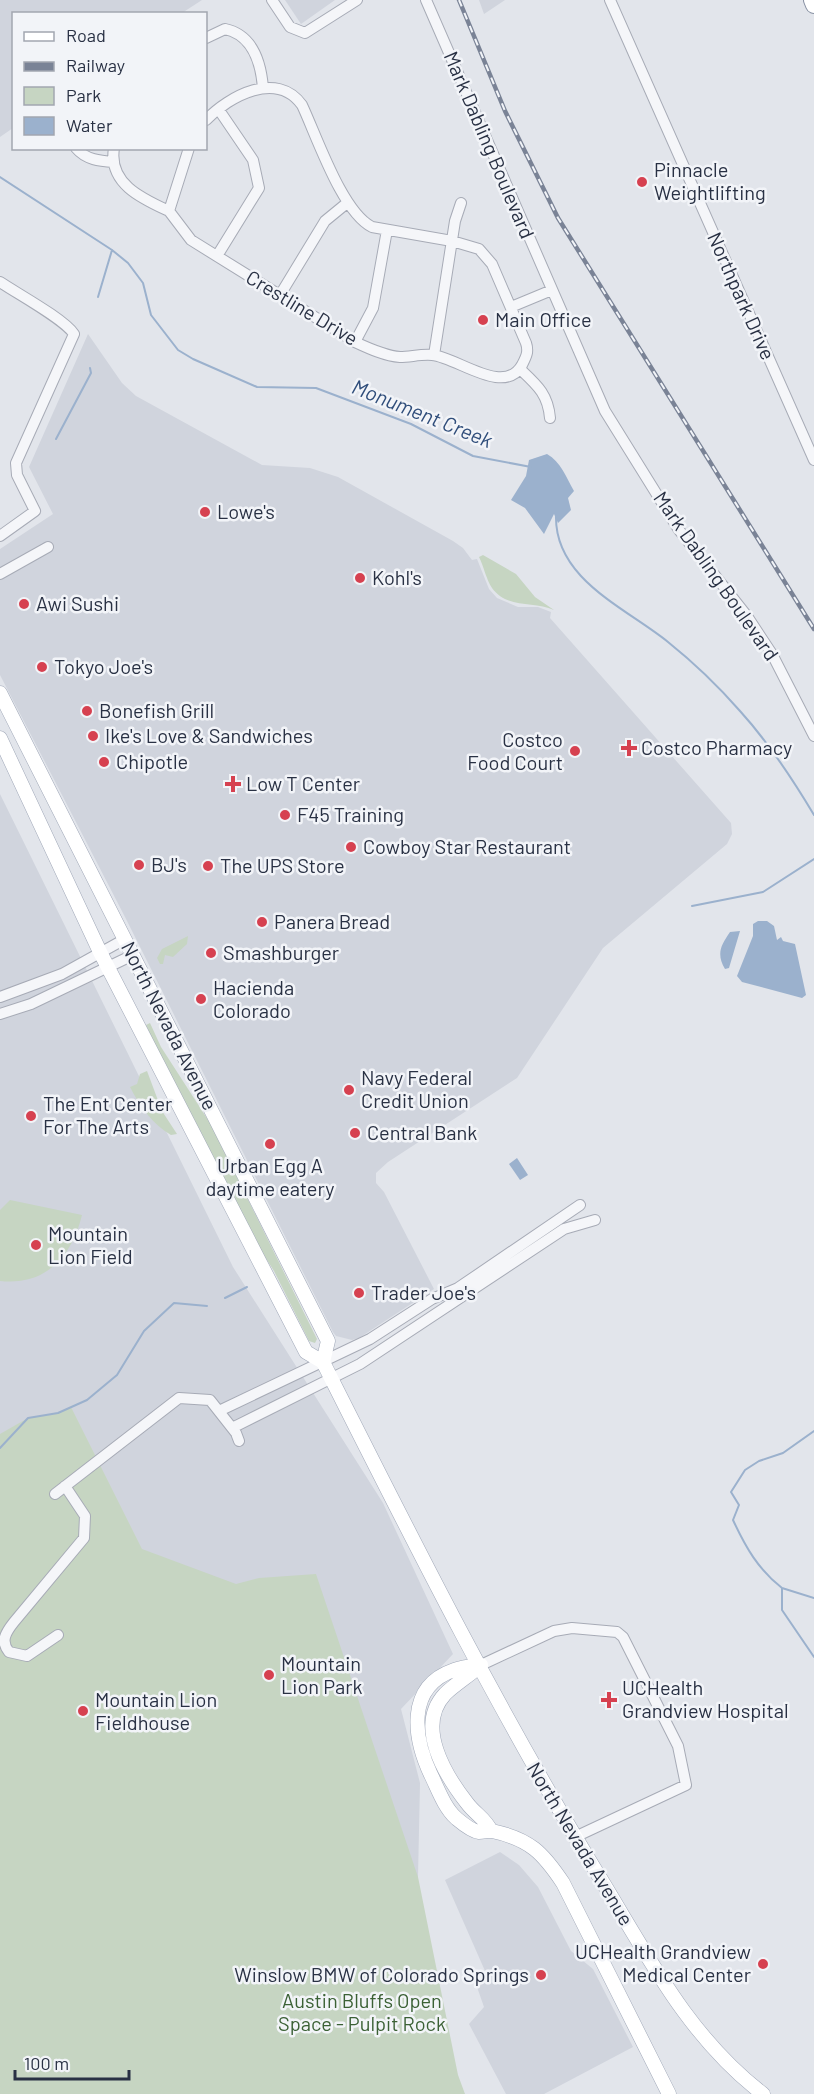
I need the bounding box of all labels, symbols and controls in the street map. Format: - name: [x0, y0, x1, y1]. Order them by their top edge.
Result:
- legend: [12, 12, 207, 150]
- text: Road: [66, 24, 106, 46]
- street label: Mark Dabling Boulevard: [440, 47, 540, 242]
- text: Railway: [66, 54, 125, 76]
- text: Park: [66, 84, 101, 106]
- text: Water: [66, 114, 113, 136]
- place label: Pinnacle Weightlifting: [654, 157, 766, 204]
- marker: Pinnacle Weightlifting: [635, 175, 649, 189]
- street label: Northpark Drive: [703, 228, 781, 363]
- street label: Crestline Drive: [242, 264, 363, 350]
- place label: Main Office: [495, 307, 592, 331]
- marker: Main Office: [476, 313, 490, 327]
- water label: Monument Creek: [349, 373, 497, 452]
- street label: Mark Dabling Boulevard: [649, 486, 784, 665]
- place label: Lowe's: [217, 499, 275, 523]
- marker: Lowe's: [198, 505, 212, 519]
- place label: Kohl's: [372, 565, 422, 589]
- marker: Kohl's: [353, 571, 367, 585]
- place label: Awi Sushi: [36, 591, 119, 615]
- marker: Awi Sushi: [17, 597, 31, 611]
- place label: Tokyo Joe's: [54, 654, 153, 678]
- marker: Tokyo Joe's: [35, 660, 49, 674]
- place label: Bonefish Grill: [99, 698, 214, 722]
- marker: Bonefish Grill: [80, 704, 94, 718]
- place label: Ike's Love & Sandwiches: [105, 723, 313, 747]
- place label: Costco Food Court: [467, 727, 563, 774]
- marker: Ike's Love & Sandwiches: [86, 729, 100, 743]
- place label: Costco Pharmacy: [641, 735, 792, 759]
- marker: Costco Pharmacy: [622, 741, 636, 755]
- marker: Costco Food Court: [568, 744, 582, 758]
- place label: Chipotle: [116, 749, 188, 773]
- marker: Chipotle: [97, 755, 111, 769]
- place label: Low T Center: [246, 771, 360, 795]
- marker: Low T Center: [224, 775, 242, 793]
- place label: F45 Training: [297, 802, 404, 826]
- marker: F45 Training: [278, 808, 292, 822]
- place label: Cowboy Star Restaurant: [363, 834, 571, 858]
- marker: Cowboy Star Restaurant: [344, 840, 358, 854]
- place label: BJ's: [151, 852, 187, 876]
- place label: The UPS Store: [220, 853, 345, 877]
- marker: BJ's: [132, 858, 146, 872]
- marker: The UPS Store: [201, 859, 215, 873]
- place label: Panera Bread: [274, 909, 390, 933]
- marker: Panera Bread: [255, 915, 269, 929]
- street label: North Nevada Avenue: [117, 937, 223, 1114]
- place label: Smashburger: [223, 940, 339, 964]
- marker: Smashburger: [204, 946, 218, 960]
- place label: Hacienda Colorado: [213, 975, 294, 1022]
- marker: Hacienda Colorado: [194, 992, 208, 1006]
- place label: Navy Federal Credit Union: [361, 1065, 472, 1112]
- marker: Navy Federal Credit Union: [342, 1083, 356, 1097]
- place label: The Ent Center For The Arts: [43, 1091, 172, 1138]
- marker: The Ent Center For The Arts: [24, 1109, 38, 1123]
- place label: Central Bank: [367, 1120, 477, 1144]
- marker: Central Bank: [348, 1126, 362, 1140]
- marker: Urban Egg A daytime eatery: [263, 1137, 277, 1151]
- place label: Urban Egg A daytime eatery: [205, 1153, 335, 1200]
- place label: Mountain Lion Field: [48, 1221, 133, 1268]
- marker: Mountain Lion Field: [29, 1238, 43, 1252]
- place label: Trader Joe's: [371, 1280, 476, 1304]
- marker: Trader Joe's: [352, 1286, 366, 1300]
- place label: Mountain Lion Park: [281, 1651, 362, 1698]
- marker: Mountain Lion Park: [262, 1668, 276, 1682]
- place label: UCHealth Grandview Hospital: [622, 1675, 789, 1722]
- place label: Mountain Lion Fieldhouse: [95, 1687, 217, 1734]
- marker: UCHealth Grandview Hospital: [600, 1691, 618, 1709]
- marker: Mountain Lion Fieldhouse: [76, 1704, 90, 1718]
- street label: North Nevada Avenue: [523, 1758, 639, 1929]
- place label: UCHealth Grandview Medical Center: [575, 1939, 751, 1986]
- marker: UCHealth Grandview Medical Center: [756, 1957, 770, 1971]
- place label: Winslow BMW of Colorado Springs: [234, 1962, 529, 1986]
- marker: Winslow BMW of Colorado Springs: [534, 1968, 548, 1982]
- park label: Austin Bluffs Open Space - Pulpit Rock: [278, 1988, 446, 2035]
- scale bar: [15, 2043, 129, 2081]
- text: 100 m: [24, 2052, 69, 2074]

